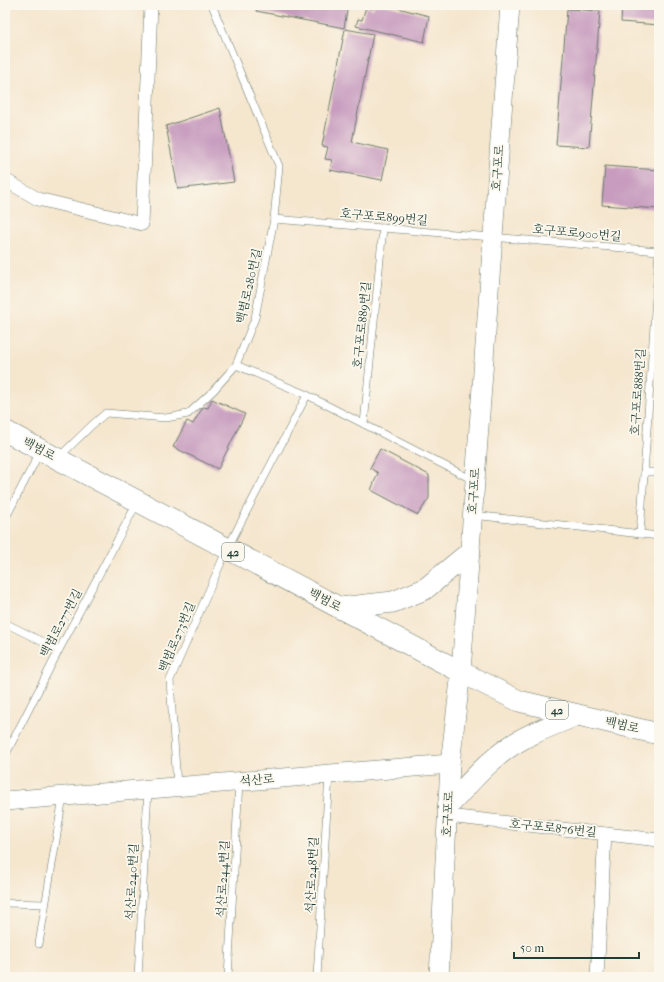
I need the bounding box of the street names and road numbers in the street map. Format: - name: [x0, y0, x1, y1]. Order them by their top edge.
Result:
- street label: 호구포로: [489, 144, 507, 192]
- street label: 호구포로899번길: [339, 206, 429, 228]
- street label: 호구포로900번길: [532, 222, 622, 244]
- street label: 백범로280번길: [234, 247, 264, 325]
- street label: 호구포로889번길: [350, 281, 374, 369]
- street label: 호구포로888번길: [628, 348, 648, 436]
- street label: 백범로: [20, 435, 58, 464]
- street label: 호구포로: [465, 467, 483, 515]
- road number: 42: [222, 543, 244, 561]
- street label: 백범로277번길: [37, 586, 85, 660]
- street label: 백범로: [306, 586, 344, 615]
- street label: 백범로273번길: [156, 600, 198, 674]
- road number: 42: [546, 701, 568, 719]
- street label: 백범로: [603, 714, 641, 736]
- street label: 석산로: [239, 771, 275, 788]
- street label: 호구포로: [440, 790, 456, 838]
- street label: 호구포로876번길: [509, 816, 597, 840]
- street label: 석산로248번길: [303, 836, 321, 914]
- street label: 석산로244번길: [214, 839, 232, 919]
- street label: 석산로240번길: [123, 843, 141, 921]

